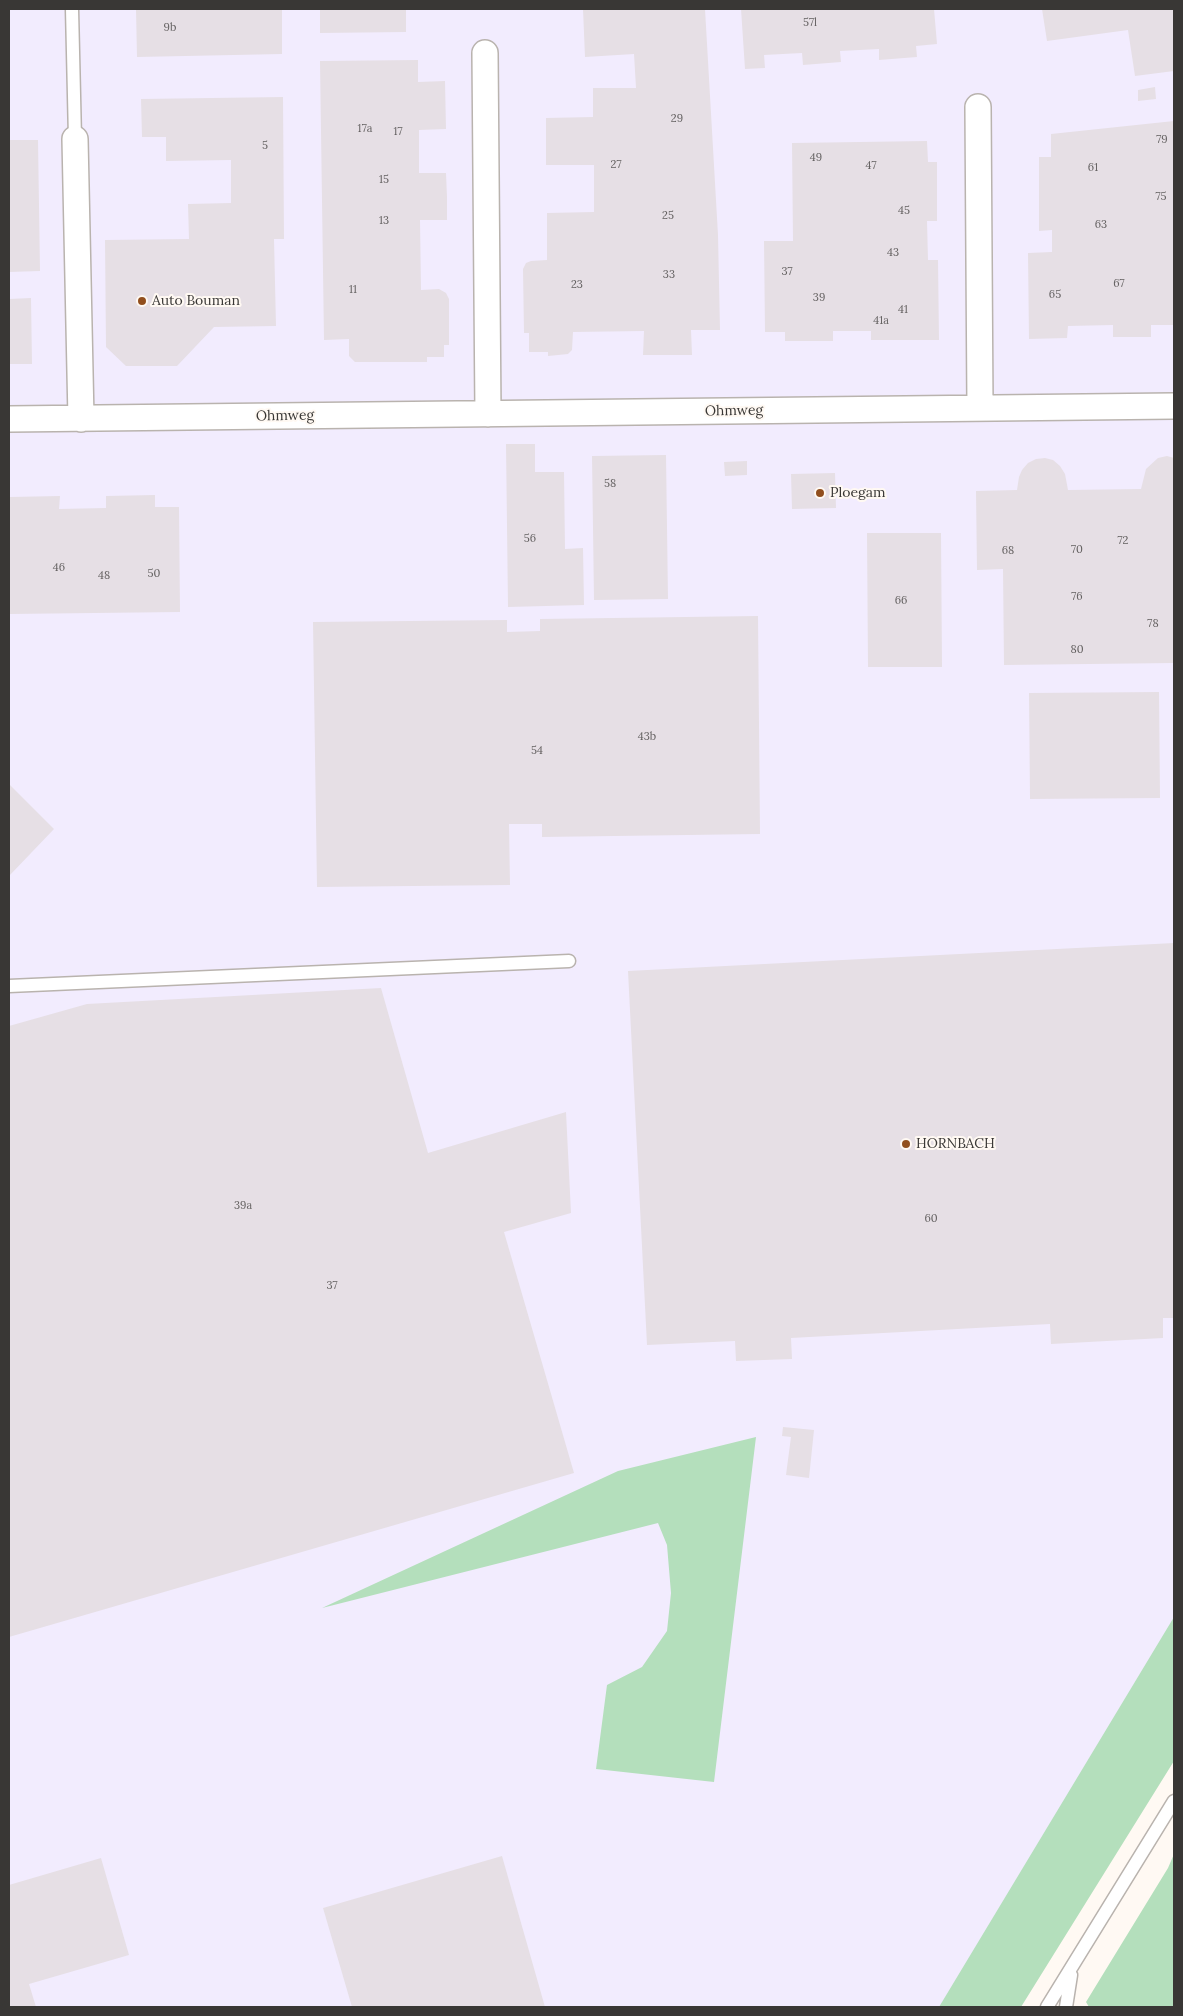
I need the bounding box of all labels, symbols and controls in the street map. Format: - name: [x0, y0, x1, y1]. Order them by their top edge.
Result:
- house number: 57l: [803, 16, 817, 30]
- house number: 9b: [164, 21, 176, 35]
- house number: 29: [671, 112, 683, 126]
- house number: 17a: [358, 122, 372, 136]
- house number: 17: [393, 125, 403, 139]
- house number: 79: [1156, 133, 1168, 147]
- house number: 5: [262, 139, 268, 153]
- house number: 49: [810, 151, 822, 165]
- house number: 27: [611, 158, 621, 172]
- house number: 47: [865, 159, 877, 173]
- house number: 61: [1088, 161, 1098, 175]
- house number: 15: [379, 173, 389, 187]
- house number: 75: [1155, 190, 1167, 204]
- house number: 45: [898, 204, 910, 218]
- house number: 25: [662, 209, 674, 223]
- house number: 13: [379, 214, 389, 228]
- house number: 63: [1095, 218, 1107, 232]
- house number: 43: [887, 246, 899, 260]
- house number: 37: [782, 265, 792, 279]
- house number: 33: [663, 268, 675, 282]
- house number: 67: [1113, 277, 1125, 291]
- house number: 23: [571, 278, 583, 292]
- house number: 11: [349, 283, 357, 297]
- house number: 65: [1049, 288, 1061, 302]
- house number: 39: [813, 291, 825, 305]
- place label: Auto Bouman: [152, 293, 240, 309]
- marker: Auto Bouman: [136, 295, 148, 307]
- house number: 41: [898, 303, 908, 317]
- house number: 41a: [873, 314, 889, 328]
- street label: Ohmweg: [705, 402, 763, 420]
- street label: Ohmweg: [256, 407, 314, 425]
- house number: 58: [604, 477, 616, 491]
- place label: Ploegam: [830, 485, 885, 501]
- marker: Ploegam: [814, 487, 826, 499]
- house number: 56: [524, 532, 536, 546]
- house number: 72: [1118, 534, 1128, 548]
- house number: 70: [1071, 543, 1083, 557]
- house number: 68: [1002, 544, 1014, 558]
- house number: 46: [53, 561, 65, 575]
- house number: 50: [148, 567, 160, 581]
- house number: 48: [98, 569, 110, 583]
- house number: 76: [1071, 590, 1083, 604]
- house number: 66: [895, 594, 907, 608]
- house number: 78: [1147, 617, 1159, 631]
- house number: 80: [1070, 643, 1084, 657]
- house number: 43b: [638, 730, 656, 744]
- house number: 54: [531, 744, 543, 758]
- place label: HORNBACH: [916, 1136, 995, 1152]
- marker: HORNBACH: [900, 1138, 912, 1150]
- house number: 39a: [234, 1199, 252, 1213]
- house number: 60: [924, 1212, 938, 1226]
- house number: 37: [327, 1279, 337, 1293]

